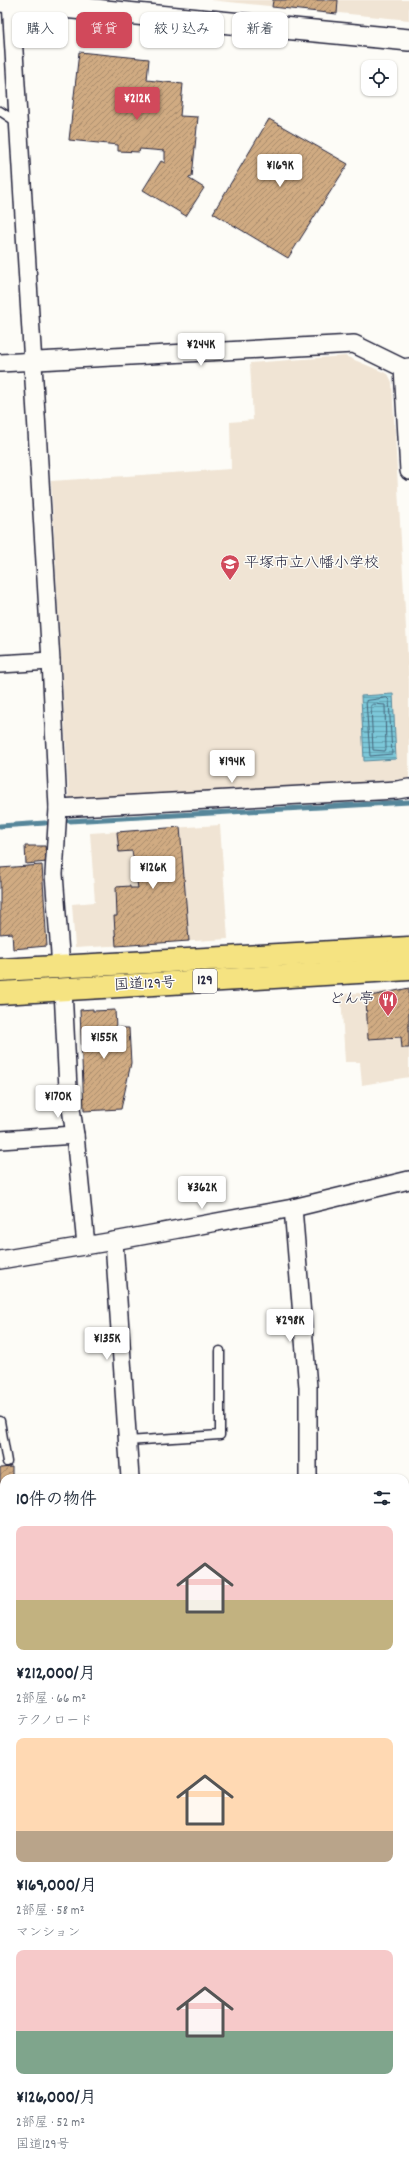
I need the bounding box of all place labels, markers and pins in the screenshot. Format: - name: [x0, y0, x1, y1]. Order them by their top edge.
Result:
- pin: ¥212K: [109, 87, 165, 121]
- pin: ¥169K: [252, 154, 308, 188]
- pin: ¥244K: [173, 333, 229, 367]
- school or university icon: 平塚市立八幡小学校: [219, 553, 241, 581]
- place label: 平塚市立八幡小学校: [244, 553, 379, 575]
- pin: ¥194K: [204, 750, 260, 784]
- pin: ¥126K: [125, 856, 181, 890]
- place label: どん亭: [329, 989, 374, 1011]
- restaurant icon: どん亭: [377, 989, 399, 1017]
- pin: ¥155K: [76, 1026, 132, 1060]
- pin: ¥170K: [30, 1085, 86, 1119]
- pin: ¥362K: [174, 1176, 230, 1210]
- pin: ¥298K: [262, 1309, 318, 1343]
- pin: ¥135K: [79, 1327, 135, 1361]

